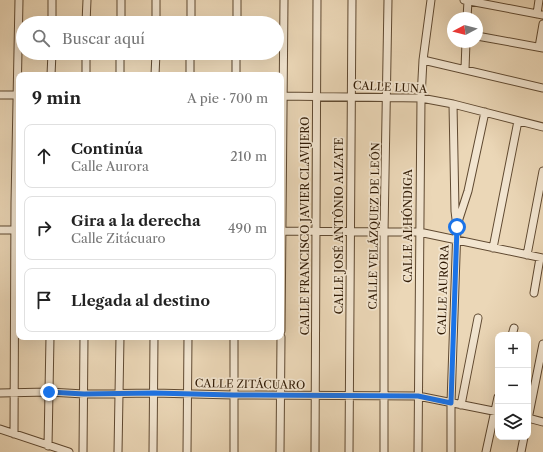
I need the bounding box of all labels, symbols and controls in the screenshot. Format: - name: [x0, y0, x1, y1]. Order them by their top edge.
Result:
- north arrow: [447, 12, 483, 48]
- search box: [16, 16, 284, 60]
- icon: search: [30, 27, 52, 49]
- text: Buscar aquí: [62, 29, 145, 48]
- street label: CALLE LUNA: [353, 78, 428, 96]
- text: 9 min: [32, 88, 81, 108]
- text: A pie · 700 m: [187, 90, 268, 106]
- street label: CALLE FRANCISCO JAVIER CLAVIJERO: [298, 117, 312, 335]
- street label: CALLE JOSÉ ANTÔNIO ALZATE: [332, 137, 346, 314]
- text: Continúa: [71, 139, 143, 158]
- street label: CALLE VELÁZQUEZ DE LEÓN: [366, 142, 382, 310]
- icon: ahead: [33, 145, 55, 167]
- text: 210 m: [230, 148, 267, 164]
- text: Calle Aurora: [71, 158, 149, 174]
- street label: CALLE ALHÓNDIGA: [401, 168, 415, 283]
- text: Gira a la derecha: [71, 211, 201, 230]
- icon: right: [33, 217, 55, 239]
- route start: [448, 218, 466, 236]
- text: 490 m: [228, 220, 267, 236]
- text: Calle Zitácuaro: [71, 230, 166, 246]
- street label: CALLE AURORA: [434, 244, 452, 335]
- icon: arrive: [33, 289, 55, 311]
- text: Llegada al destino: [71, 291, 210, 310]
- map controls: [495, 332, 531, 440]
- button: +: [495, 332, 531, 368]
- button: −: [495, 368, 531, 404]
- street label: CALLE ZITÁCUARO: [195, 376, 305, 392]
- route end: [40, 383, 58, 401]
- button: layers: [495, 404, 531, 440]

